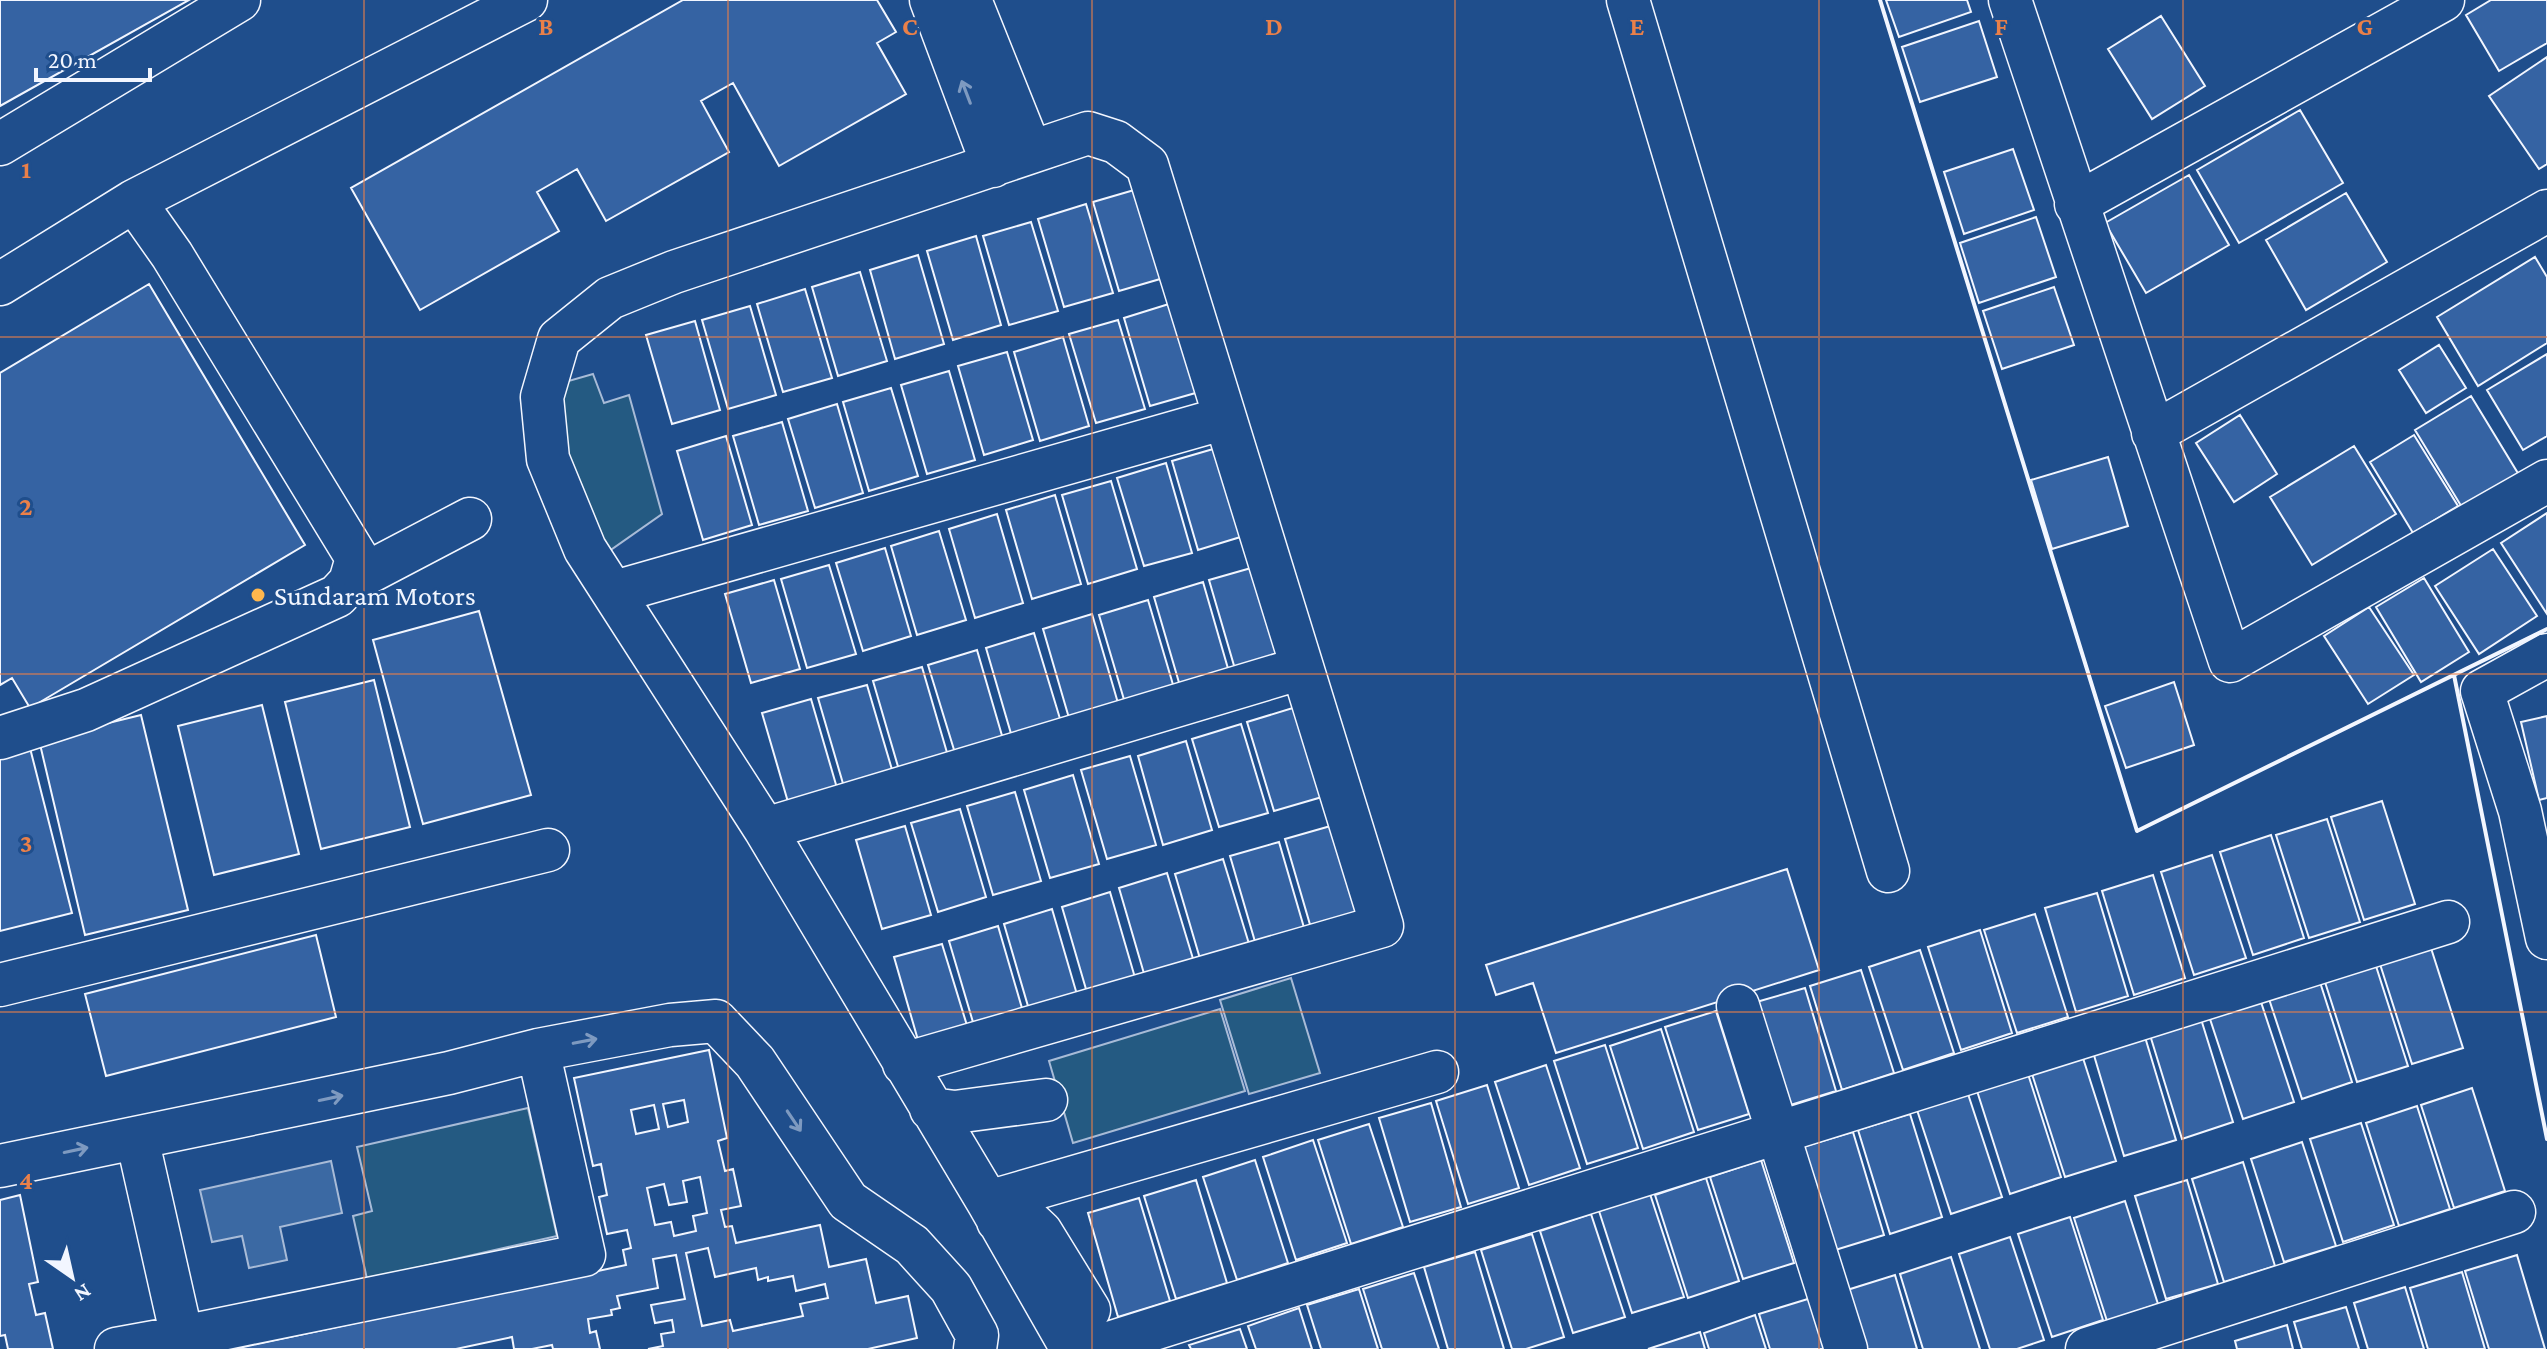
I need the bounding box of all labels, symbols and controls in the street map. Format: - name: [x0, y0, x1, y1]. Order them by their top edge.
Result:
- text: B: [538, 12, 554, 41]
- text: C: [902, 12, 918, 41]
- text: D: [1265, 12, 1283, 41]
- text: E: [1630, 12, 1645, 41]
- text: F: [1994, 12, 2008, 41]
- text: G: [2357, 12, 2373, 41]
- scale bar: [36, 32, 150, 82]
- text: 20 m: [48, 46, 97, 73]
- one-way arrow: [958, 80, 972, 105]
- text: 1: [21, 155, 31, 184]
- text: 2: [19, 492, 33, 521]
- place label: Sundaram Motors: [274, 580, 476, 611]
- marker: Sundaram Motors: [249, 586, 267, 604]
- text: 3: [20, 829, 32, 858]
- one-way arrow: [572, 1033, 597, 1048]
- one-way arrow: [318, 1089, 343, 1104]
- one-way arrow: [786, 1109, 802, 1131]
- one-way arrow: [63, 1142, 89, 1157]
- text: 4: [19, 1166, 33, 1195]
- north arrow: [32, 1237, 112, 1317]
- text: N: [70, 1279, 96, 1308]

